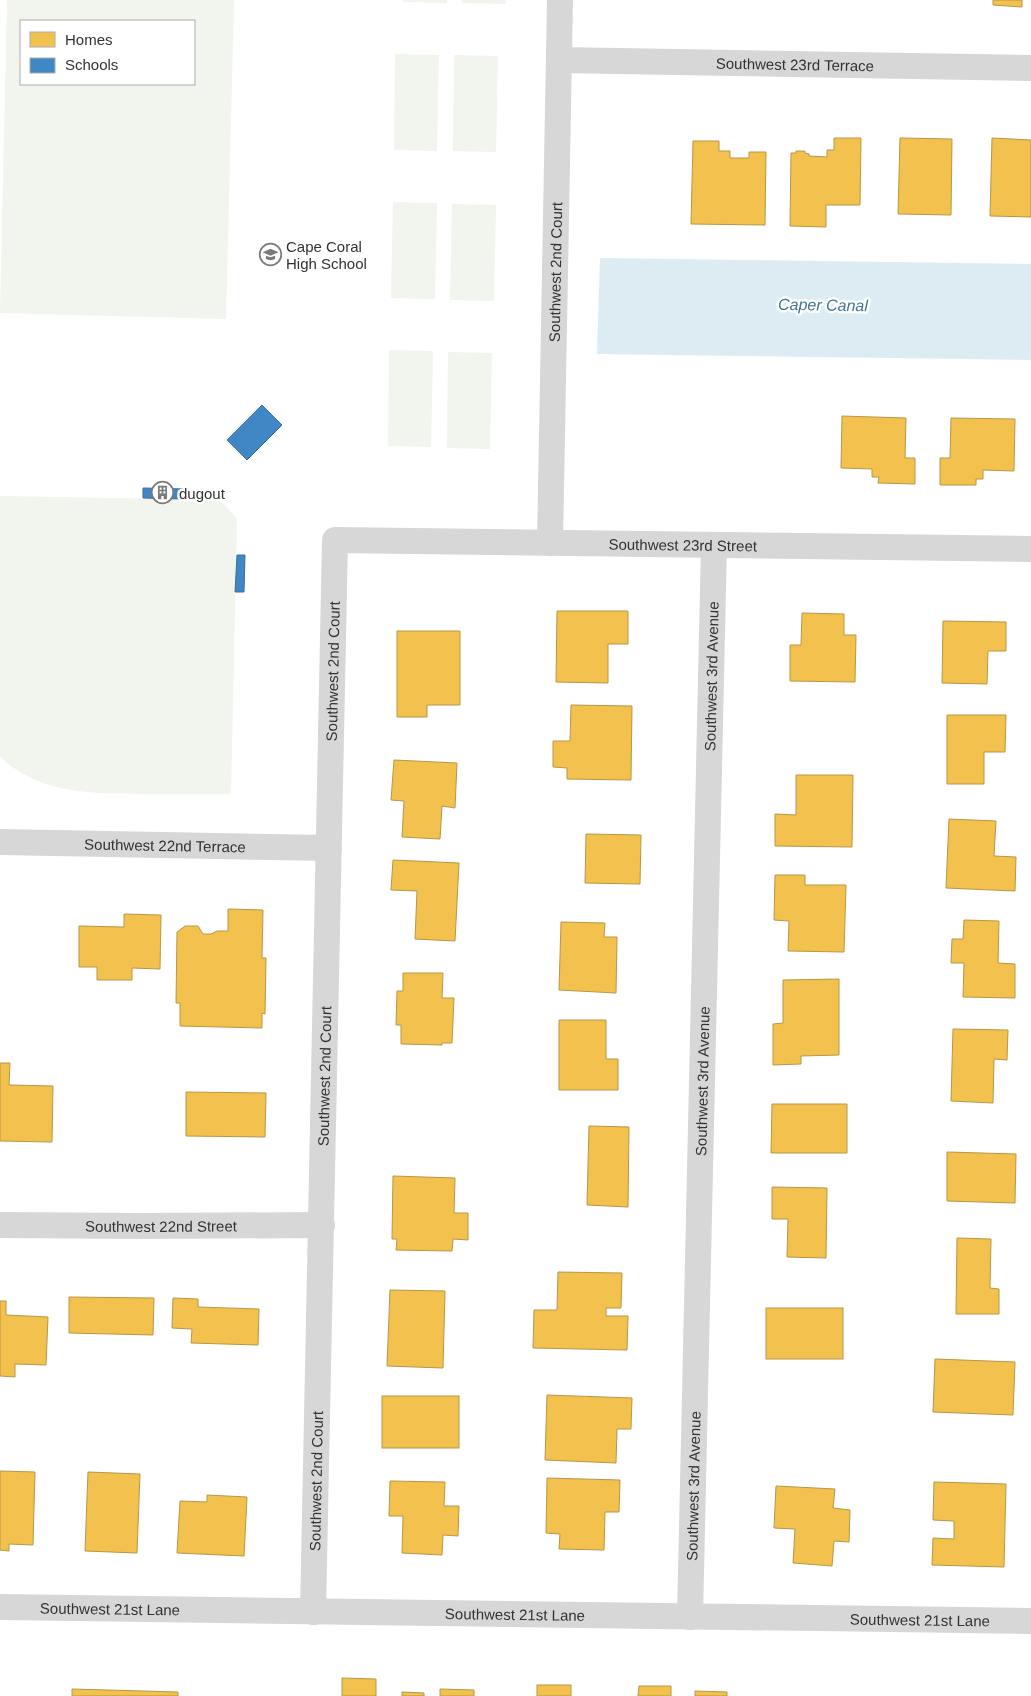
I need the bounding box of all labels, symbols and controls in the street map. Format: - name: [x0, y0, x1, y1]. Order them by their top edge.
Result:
- legend: [20, 20, 195, 85]
- text: Homes: [65, 31, 113, 48]
- street label: Southwest 23rd Terrace: [716, 54, 874, 74]
- text: Schools: [65, 56, 118, 73]
- street label: Southwest 2nd Court: [545, 201, 565, 342]
- place label: Cape Coral High School: [286, 238, 367, 272]
- school or university icon: Cape Coral High School: [258, 243, 282, 267]
- water label: Caper Canal: [778, 296, 869, 314]
- building icon: dugout: [151, 481, 175, 505]
- place label: dugout: [179, 485, 226, 502]
- street label: Southwest 23rd Street: [608, 535, 758, 554]
- street label: Southwest 2nd Court: [322, 600, 342, 741]
- street label: Southwest 3rd Avenue: [701, 601, 721, 751]
- street label: Southwest 22nd Terrace: [84, 835, 246, 855]
- street label: Southwest 2nd Court: [314, 1005, 334, 1146]
- street label: Southwest 3rd Avenue: [692, 1006, 712, 1156]
- street label: Southwest 22nd Street: [85, 1217, 238, 1235]
- street label: Southwest 2nd Court: [306, 1410, 326, 1551]
- street label: Southwest 3rd Avenue: [683, 1411, 703, 1561]
- street label: Southwest 21st Lane: [40, 1599, 180, 1618]
- street label: Southwest 21st Lane: [445, 1605, 585, 1623]
- street label: Southwest 21st Lane: [850, 1610, 990, 1629]

